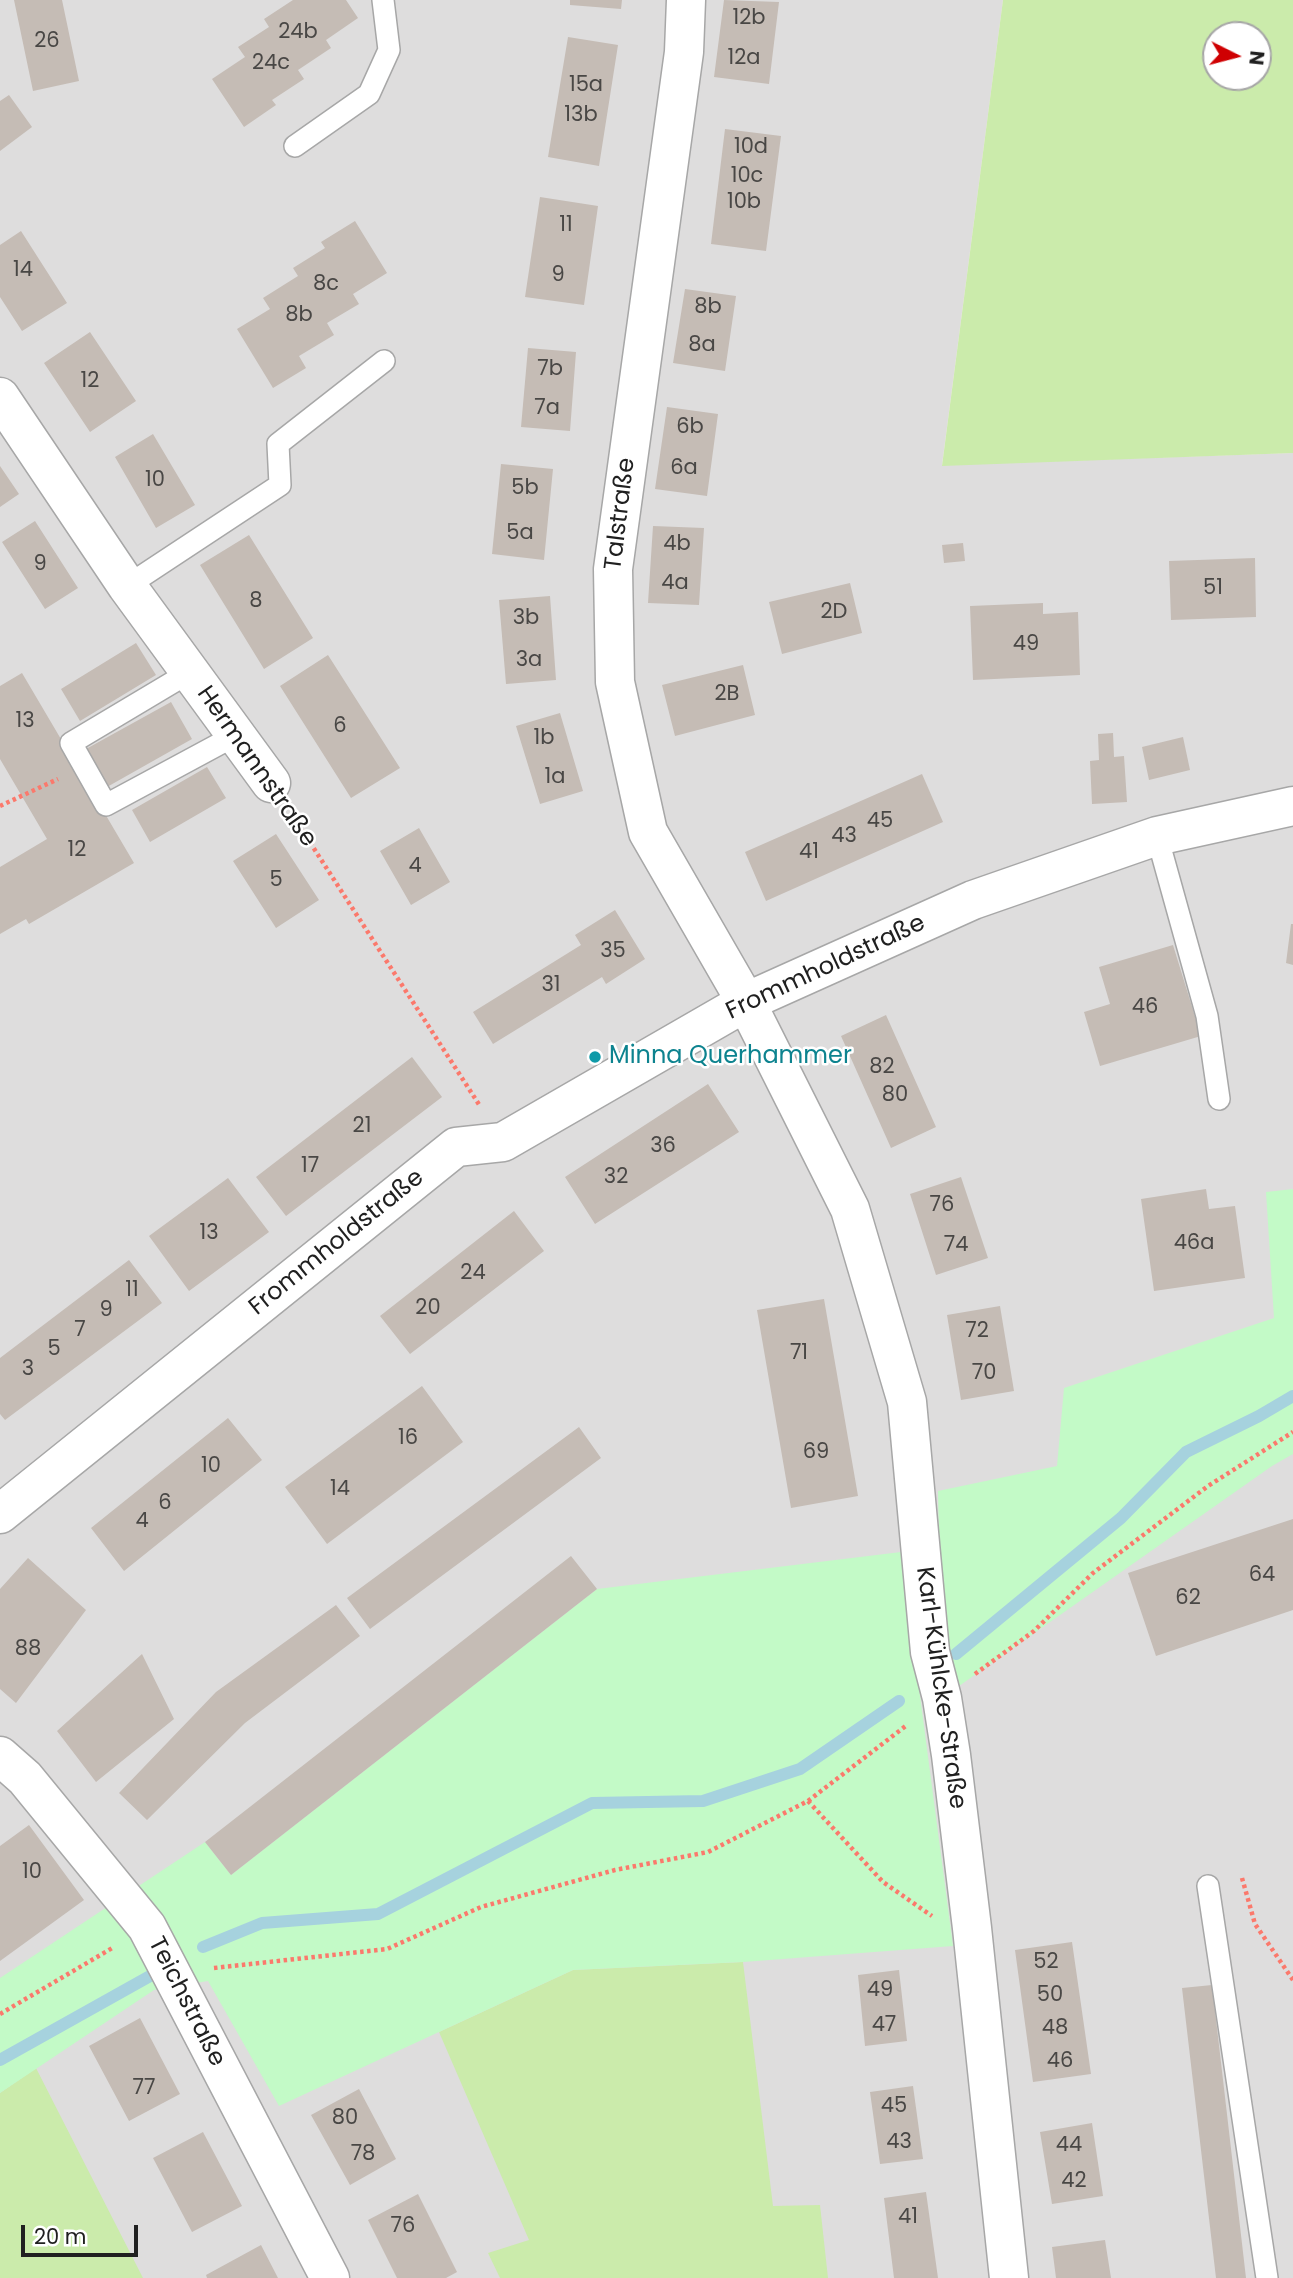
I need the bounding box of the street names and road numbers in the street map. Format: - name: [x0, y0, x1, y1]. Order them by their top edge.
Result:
- street label: Talstraße: [600, 456, 642, 572]
- street label: Hermannstraße: [190, 681, 322, 853]
- street label: Frommholdstraße: [722, 909, 930, 1027]
- street label: Frommholdstraße: [244, 1164, 430, 1322]
- street label: Karl-Kühlcke-Straße: [909, 1565, 971, 1811]
- street label: Teichstraße: [141, 1932, 231, 2072]

